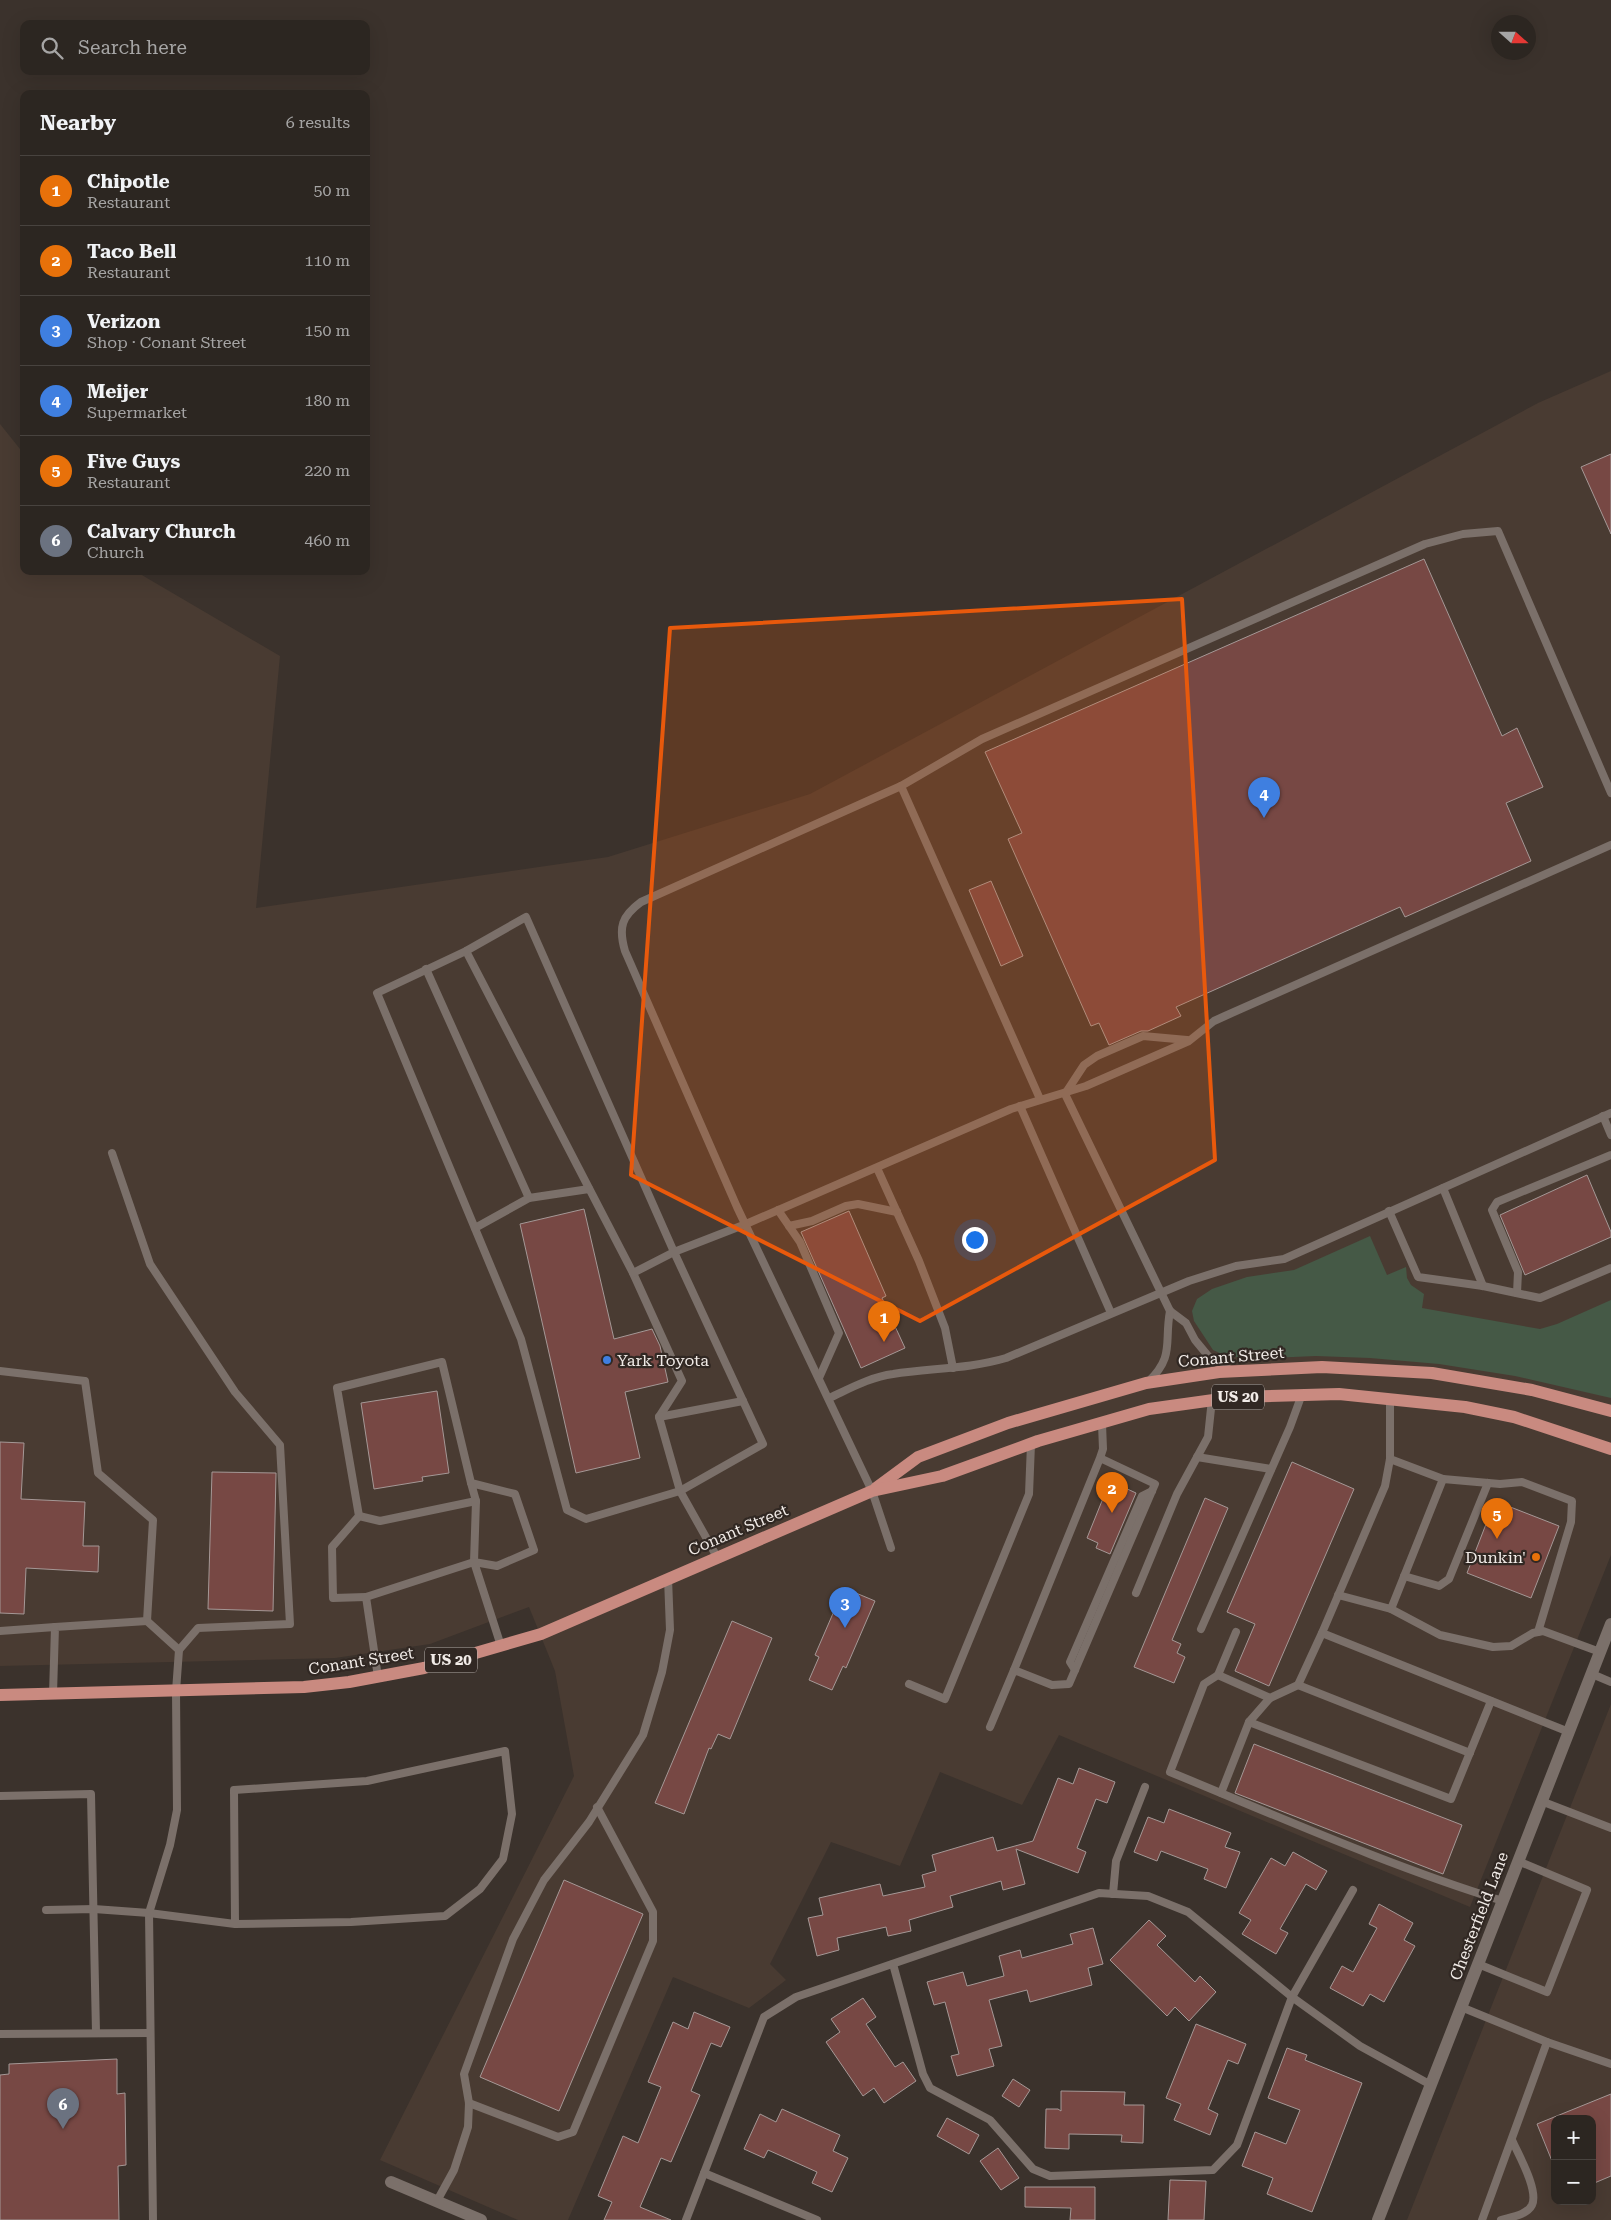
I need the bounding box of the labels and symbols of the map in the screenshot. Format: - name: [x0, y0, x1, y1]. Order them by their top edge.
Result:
- north arrow: [1491, 15, 1536, 60]
- pin: 4: [1248, 777, 1280, 818]
- your location: [962, 1227, 988, 1253]
- pin: 1: [868, 1301, 900, 1342]
- street label: Conant Street: [1177, 1343, 1285, 1371]
- place label: Yark Toyota: [617, 1351, 709, 1370]
- marker: Yark Toyota: [601, 1354, 613, 1366]
- road number: US 20: [1212, 1384, 1264, 1410]
- pin: 2: [1096, 1472, 1128, 1513]
- pin: 5: [1481, 1498, 1513, 1539]
- street label: Conant Street: [685, 1500, 791, 1560]
- place label: Dunkin': [1465, 1548, 1526, 1567]
- marker: Dunkin': [1530, 1551, 1542, 1563]
- pin: 3: [829, 1587, 861, 1628]
- street label: Conant Street: [307, 1643, 415, 1679]
- road number: US 20: [425, 1648, 477, 1672]
- street label: Chesterfield Lane: [1446, 1849, 1512, 1983]
- pin: 6: [47, 2088, 79, 2129]

